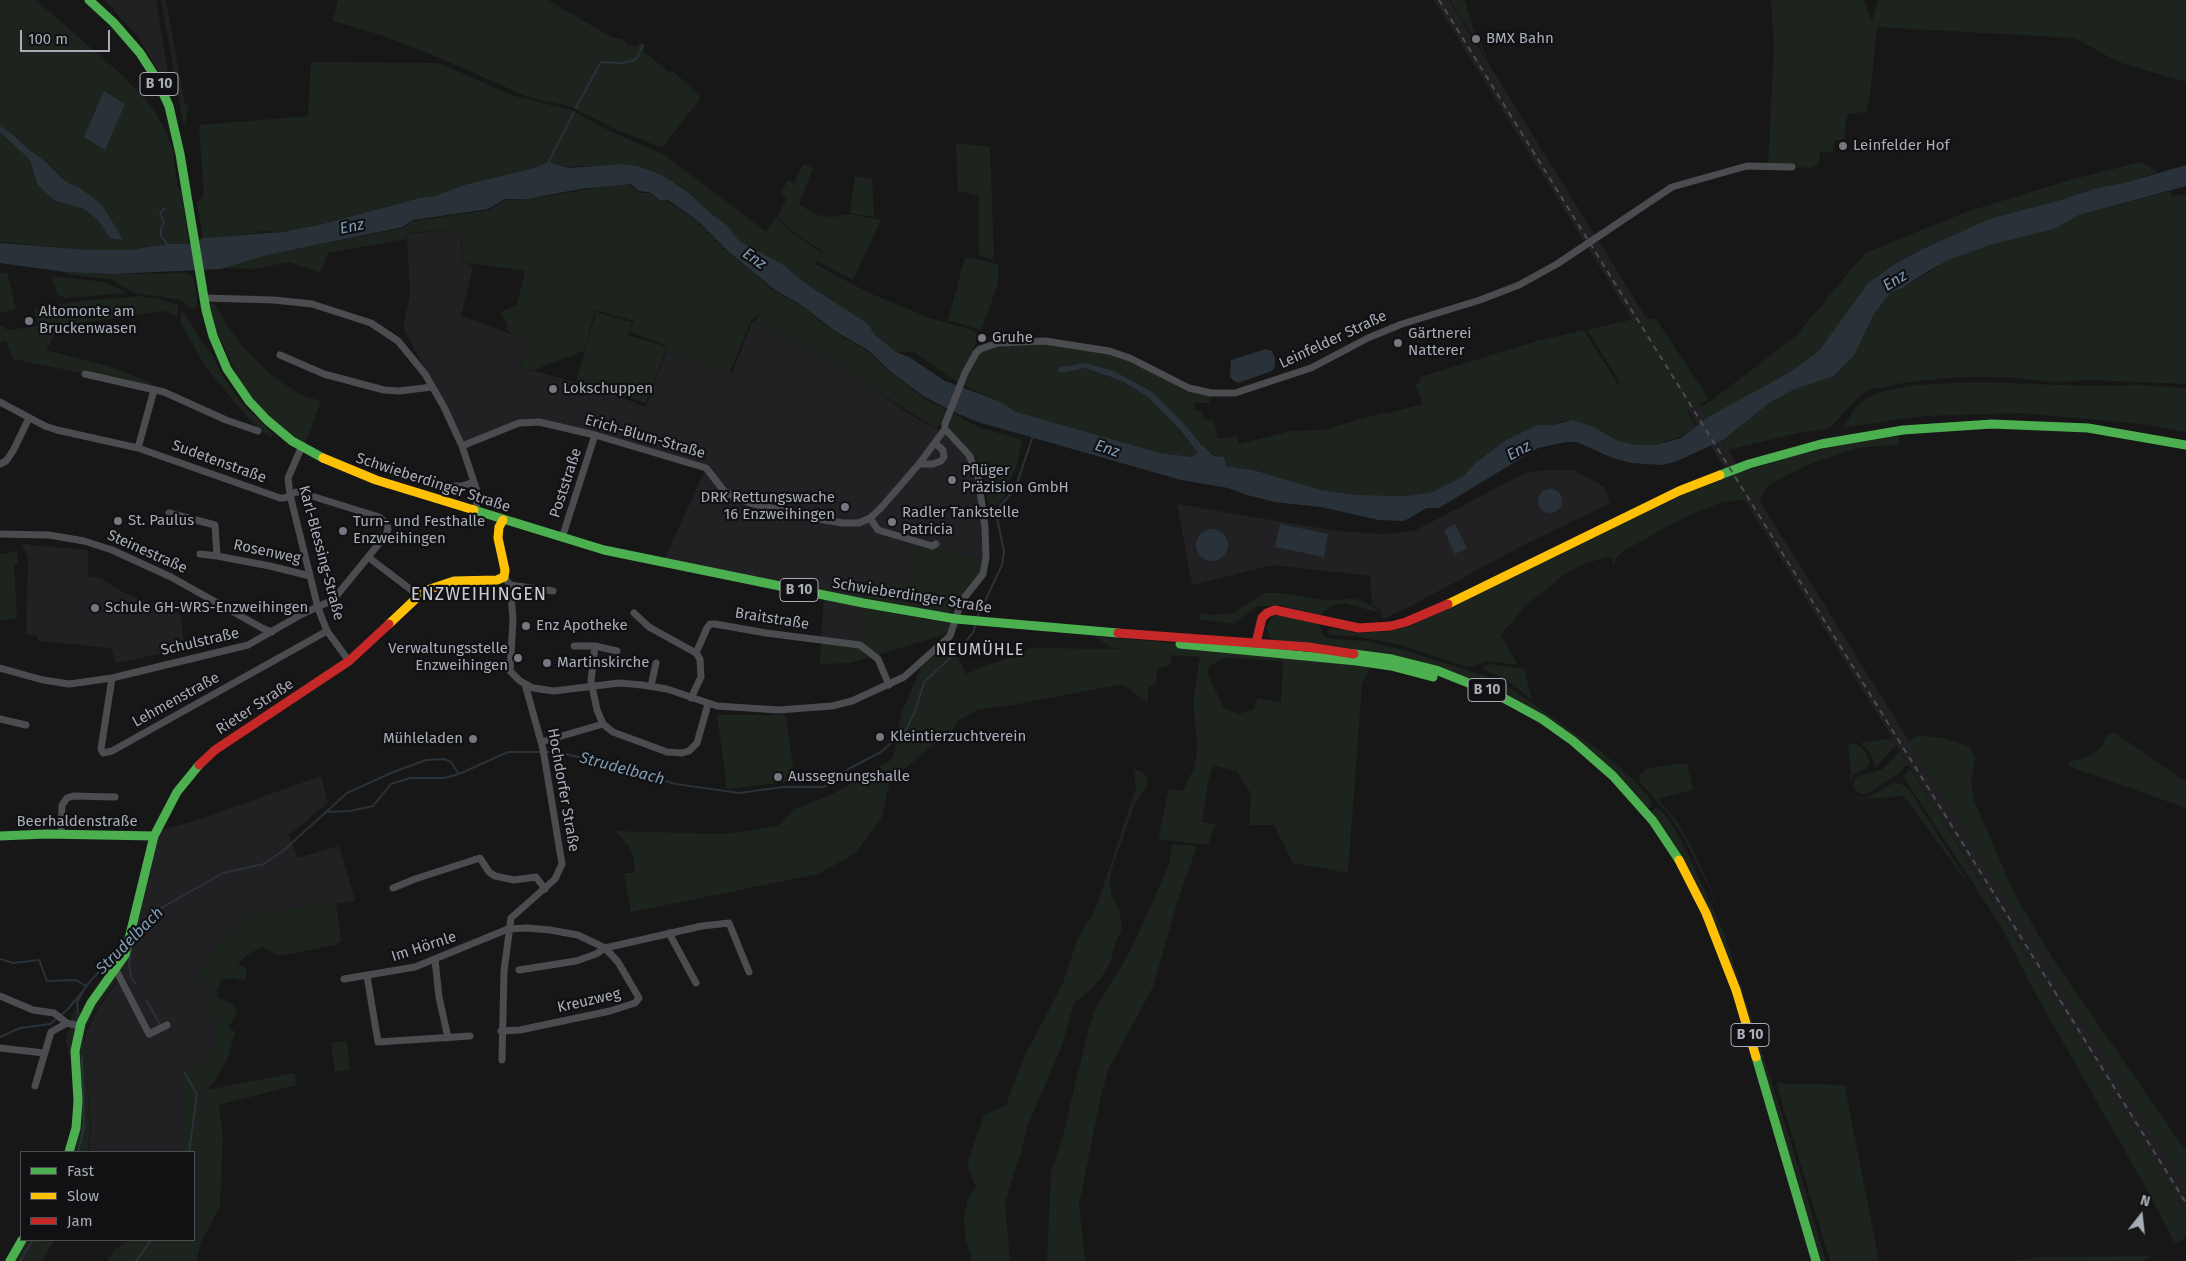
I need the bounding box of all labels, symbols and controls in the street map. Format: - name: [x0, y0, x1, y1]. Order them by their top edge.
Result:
- scale bar: [22, 20, 112, 52]
- text: 100 m: [28, 30, 68, 48]
- place label: BMX Bahn: [1486, 30, 1554, 48]
- marker: BMX Bahn: [1470, 33, 1482, 45]
- road number: B 10: [140, 72, 178, 96]
- place label: Leinfelder Hof: [1853, 137, 1950, 155]
- marker: Leinfelder Hof: [1837, 140, 1849, 152]
- water label: Enz: [338, 215, 366, 239]
- water label: Enz: [738, 244, 770, 274]
- water label: Enz: [1880, 266, 1910, 296]
- place label: Altomonte am Bruckenwasen: [39, 303, 137, 338]
- street label: Leinfelder Straße: [1276, 307, 1390, 373]
- marker: Altomonte am Bruckenwasen: [23, 315, 35, 327]
- place label: Gärtnerei Natterer: [1408, 325, 1472, 360]
- place label: Gruhe: [992, 329, 1033, 347]
- marker: Gruhe: [976, 332, 988, 344]
- marker: Gärtnerei Natterer: [1392, 337, 1404, 349]
- place label: Lokschuppen: [563, 380, 653, 398]
- marker: Lokschuppen: [547, 383, 559, 395]
- street label: Erich-Blum-Straße: [583, 411, 707, 463]
- water label: Enz: [1092, 436, 1122, 462]
- street label: Sudetenstraße: [169, 437, 269, 487]
- water label: Enz: [1504, 437, 1534, 465]
- street label: Poststraße: [546, 446, 586, 520]
- street label: Schwieberdinger Straße: [354, 450, 512, 516]
- place label: Pflüger Präzision GmbH: [962, 462, 1069, 497]
- marker: Pflüger Präzision GmbH: [946, 474, 958, 486]
- street label: Karl-Blessing-Straße: [294, 484, 348, 622]
- place label: DRK Rettungswache 16 Enzweihingen: [701, 489, 835, 524]
- marker: DRK Rettungswache 16 Enzweihingen: [839, 501, 851, 513]
- place label: Radler Tankstelle Patricia: [902, 504, 1019, 539]
- place label: St. Paulus: [128, 512, 194, 530]
- place label: Turn- und Festhalle Enzweihingen: [353, 513, 485, 548]
- marker: St. Paulus: [112, 515, 124, 527]
- marker: Radler Tankstelle Patricia: [886, 516, 898, 528]
- marker: Turn- und Festhalle Enzweihingen: [337, 525, 349, 537]
- street label: Steinestraße: [104, 526, 190, 578]
- street label: Rosenweg: [232, 536, 302, 568]
- street label: Schwieberdinger Straße: [831, 574, 993, 618]
- road number: B 10: [780, 578, 818, 602]
- district label: ENZWEIHINGEN: [409, 584, 549, 606]
- place label: Schule GH-WRS-Enzweihingen: [105, 599, 308, 617]
- marker: Schule GH-WRS-Enzweihingen: [89, 602, 101, 614]
- street label: Braitstraße: [734, 604, 810, 634]
- place label: Enz Apotheke: [536, 617, 628, 635]
- marker: Enz Apotheke: [520, 620, 532, 632]
- street label: Schulstraße: [159, 624, 241, 660]
- place label: Verwaltungsstelle Enzweihingen: [388, 640, 508, 675]
- district label: NEUMÜHLE: [935, 641, 1025, 661]
- marker: Verwaltungsstelle Enzweihingen: [512, 652, 524, 664]
- place label: Martinskirche: [557, 654, 649, 672]
- marker: Martinskirche: [541, 657, 553, 669]
- street label: Lehmenstraße: [129, 669, 223, 731]
- street label: Rieter Straße: [213, 675, 297, 739]
- road number: B 10: [1468, 678, 1506, 702]
- street label: Hochdorfer Straße: [543, 727, 583, 853]
- place label: Kleintierzuchtverein: [890, 728, 1026, 746]
- place label: Mühleladen: [383, 730, 463, 748]
- marker: Kleintierzuchtverein: [874, 731, 886, 743]
- marker: Mühleladen: [467, 733, 479, 745]
- water label: Strudelbach: [577, 748, 667, 790]
- place label: Aussegnungshalle: [788, 768, 910, 786]
- marker: Aussegnungshalle: [772, 771, 784, 783]
- street label: Beerhaldenstraße: [16, 813, 138, 831]
- water label: Strudelbach: [92, 903, 168, 979]
- street label: Im Hörnle: [389, 928, 459, 966]
- street label: Kreuzweg: [556, 985, 622, 1017]
- road number: B 10: [1731, 1024, 1769, 1046]
- legend: [20, 1151, 195, 1241]
- text: Fast: [67, 1162, 94, 1180]
- text: Slow: [67, 1187, 99, 1205]
- north arrow: [2116, 1191, 2166, 1241]
- text: N: [2138, 1192, 2152, 1211]
- text: Jam: [67, 1212, 93, 1230]

